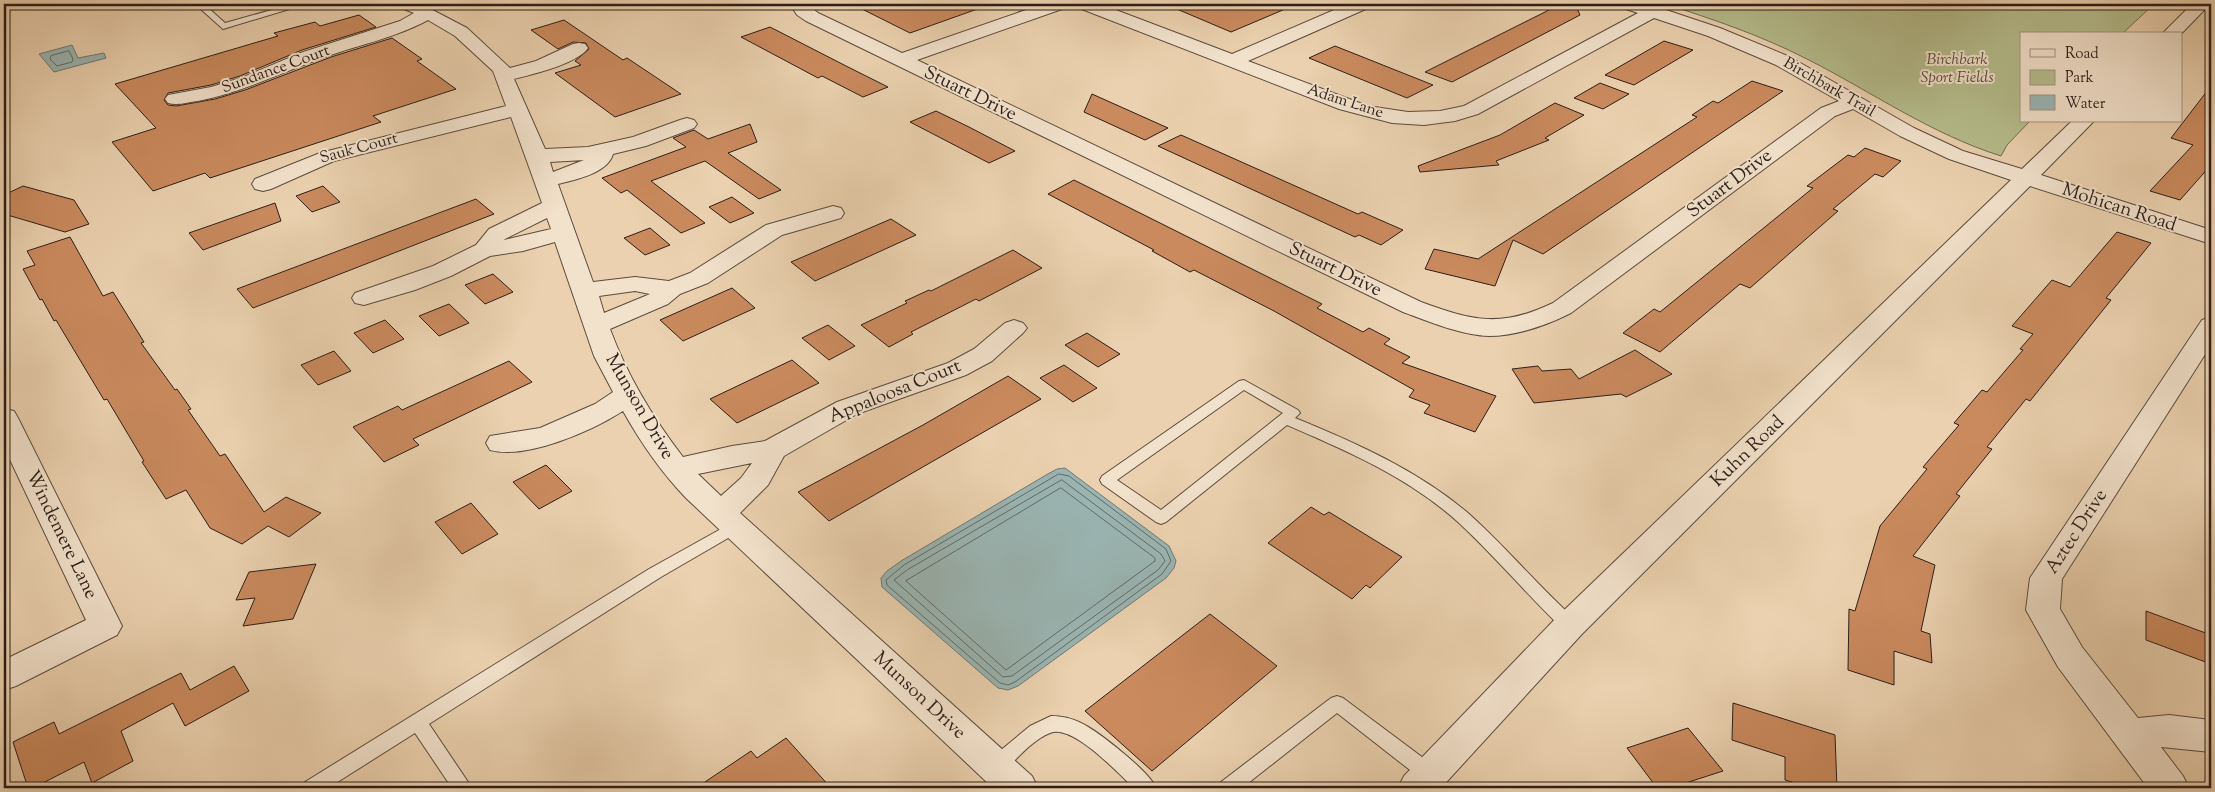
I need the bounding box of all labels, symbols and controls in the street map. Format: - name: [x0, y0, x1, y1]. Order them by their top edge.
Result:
- legend: [2020, 32, 2182, 122]
- street label: Sundance Court: [219, 40, 334, 100]
- text: Road: [2065, 44, 2099, 65]
- park label: Birchbark Sport Fields: [1921, 49, 1993, 90]
- street label: Birchbark Trail: [1779, 52, 1880, 124]
- street label: Stuart Drive: [919, 60, 1021, 128]
- text: Park: [2065, 68, 2094, 89]
- street label: Adam Lane: [1304, 79, 1386, 125]
- text: Water: [2065, 94, 2106, 115]
- street label: Sauk Court: [317, 127, 401, 170]
- street label: Stuart Drive: [1682, 143, 1778, 225]
- street label: Mohican Road: [2058, 177, 2180, 239]
- street label: Stuart Drive: [1284, 236, 1386, 304]
- street label: Munson Drive: [598, 349, 680, 465]
- street label: Appaloosa Court: [825, 353, 966, 431]
- street label: Kuhn Road: [1705, 410, 1791, 494]
- street label: Windemere Lane: [18, 466, 104, 604]
- street label: Aztec Drive: [2039, 484, 2115, 580]
- street label: Munson Drive: [867, 646, 972, 746]

